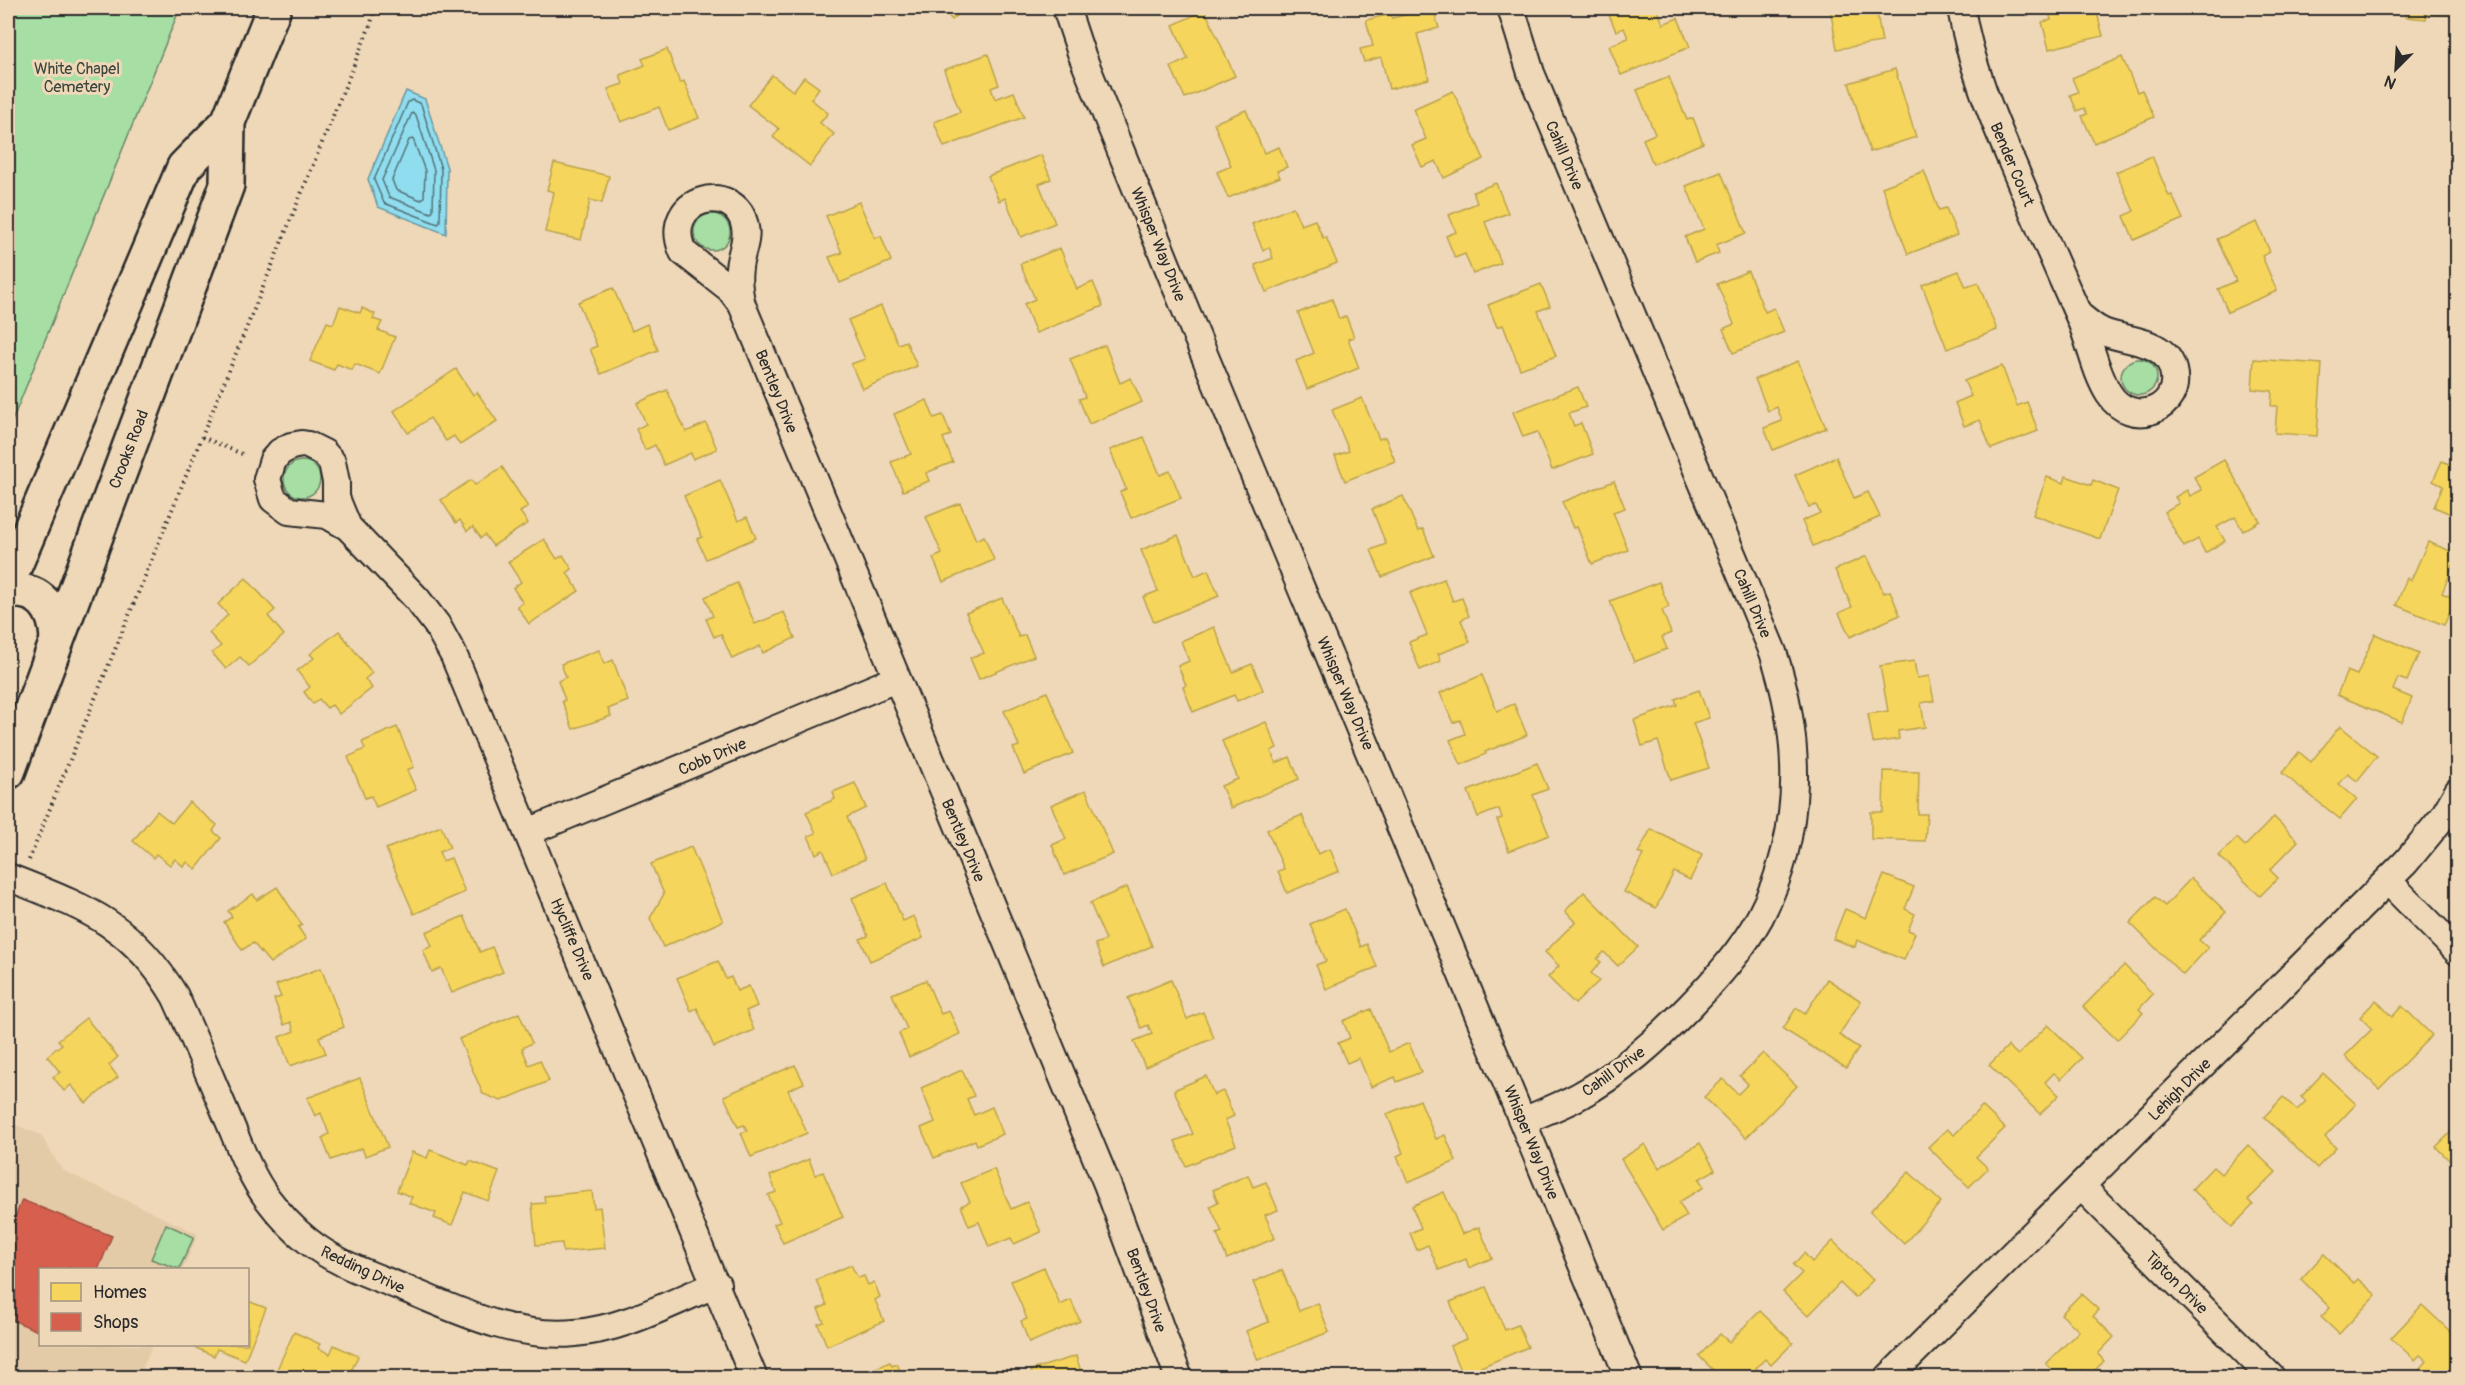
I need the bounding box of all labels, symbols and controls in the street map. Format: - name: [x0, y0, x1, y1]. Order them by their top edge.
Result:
- north arrow: [2366, 39, 2426, 99]
- park label: White Chapel Cemetery: [34, 59, 120, 97]
- text: N: [2381, 70, 2399, 93]
- street label: Cahill Drive: [1541, 118, 1588, 193]
- street label: Bender Court: [1985, 119, 2039, 210]
- street label: Whisper Way Drive: [1126, 184, 1190, 305]
- street label: Bentley Drive: [750, 347, 802, 436]
- street label: Crooks Road: [105, 407, 153, 492]
- street label: Cahill Drive: [1729, 566, 1776, 641]
- street label: Whisper Way Drive: [1312, 634, 1378, 753]
- street label: Cobb Drive: [675, 734, 749, 780]
- street label: Bentley Drive: [937, 796, 990, 885]
- street label: Hycliffe Drive: [546, 895, 598, 984]
- street label: Cahill Drive: [1578, 1042, 1649, 1101]
- street label: Lehigh Drive: [2144, 1054, 2215, 1125]
- street label: Whisper Way Drive: [1499, 1082, 1563, 1203]
- street label: Redding Drive: [317, 1242, 408, 1298]
- street label: Bentley Drive: [1122, 1246, 1171, 1335]
- street label: Tipton Drive: [2141, 1247, 2212, 1318]
- legend: [39, 1268, 249, 1346]
- text: Homes: [93, 1281, 146, 1304]
- text: Shops: [93, 1311, 138, 1334]

